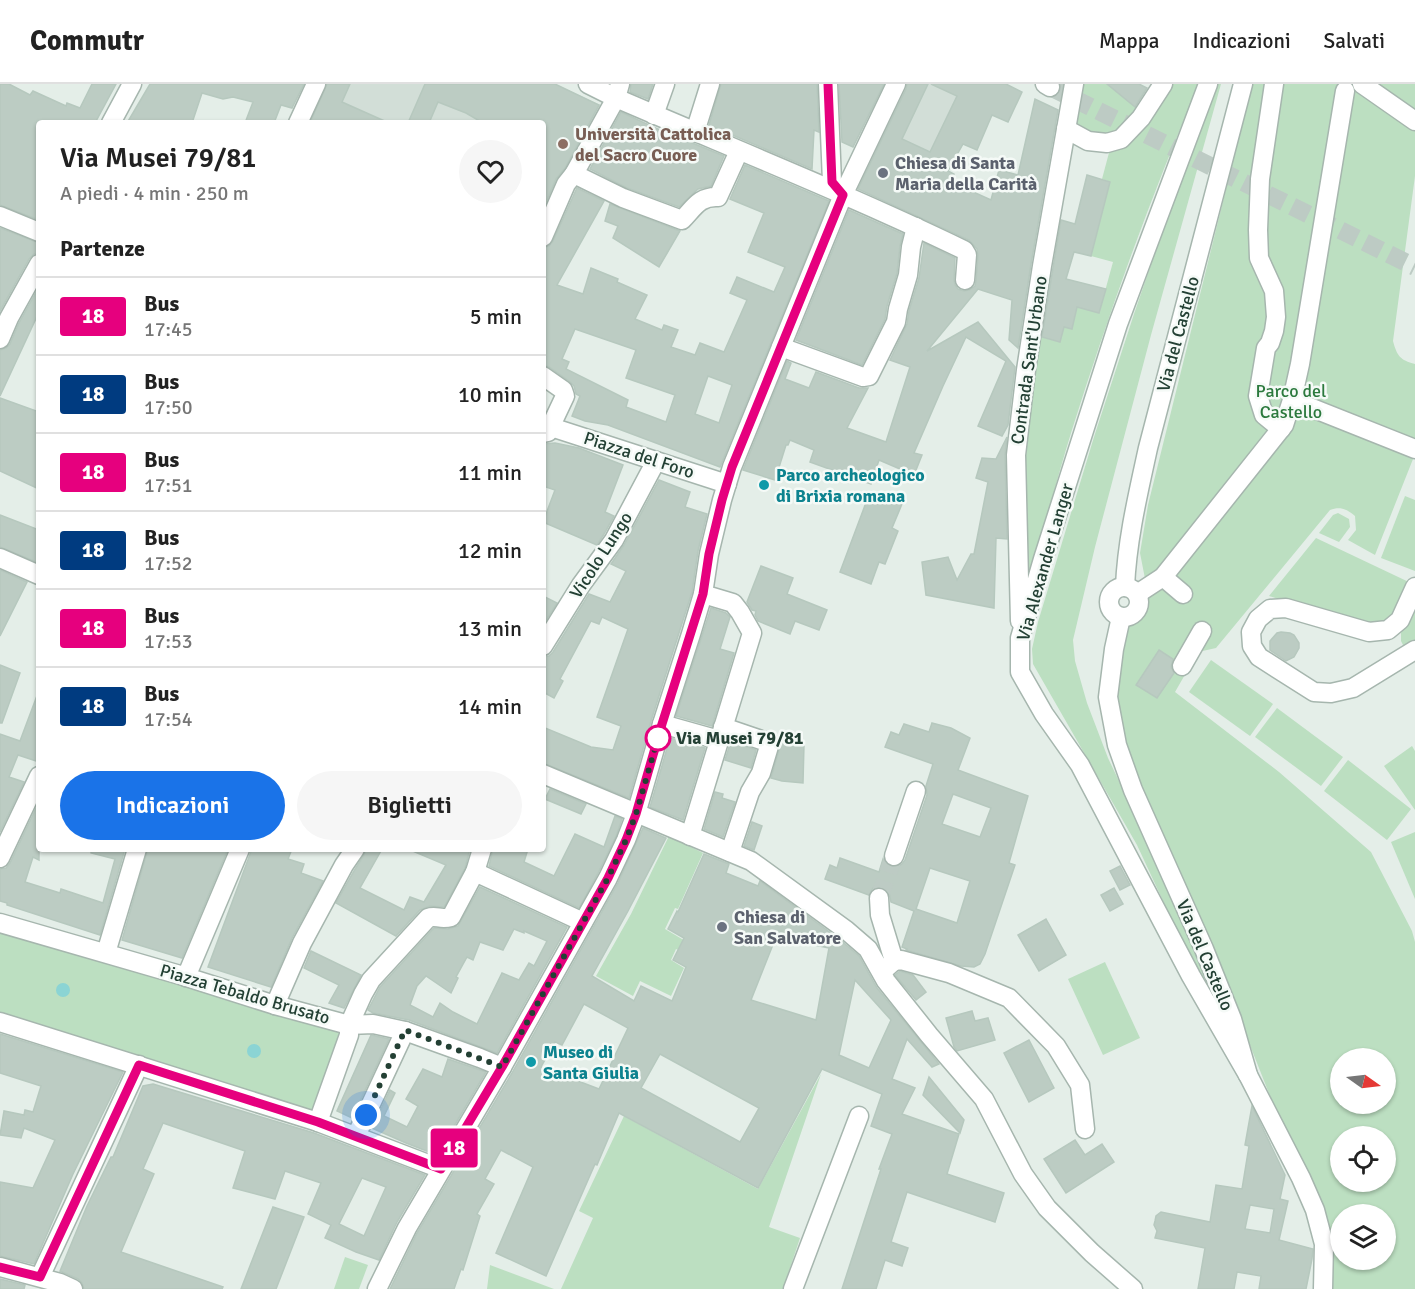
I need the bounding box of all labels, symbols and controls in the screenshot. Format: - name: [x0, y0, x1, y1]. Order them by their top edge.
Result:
- text: Commutr: [30, 24, 144, 58]
- text: Mappa: [1099, 28, 1160, 54]
- text: Indicazioni: [1193, 28, 1291, 54]
- text: Salvati: [1324, 28, 1385, 54]
- place label: Università Cattolica del Sacro Cuore: [575, 123, 731, 166]
- marker: Università Cattolica del Sacro Cuore: [556, 137, 570, 151]
- button: heart: [459, 140, 522, 203]
- text: Via Musei 79/81: [60, 141, 256, 175]
- place label: Chiesa di Santa Maria della Carità: [895, 152, 1037, 195]
- marker: Chiesa di Santa Maria della Carità: [876, 166, 890, 180]
- text: A piedi · 4 min · 250 m: [60, 181, 249, 206]
- text: Partenze: [60, 235, 145, 262]
- street label: Contrada Sant'Urbano: [1006, 274, 1052, 446]
- street label: Via del Castello: [1152, 274, 1204, 394]
- text: Bus: [144, 290, 179, 317]
- text: 18: [82, 303, 104, 329]
- text: 5 min: [470, 303, 522, 330]
- text: 17:45: [144, 317, 193, 342]
- text: Bus: [144, 368, 179, 395]
- park label: Parco del Castello: [1256, 380, 1326, 423]
- text: 18: [82, 381, 104, 407]
- text: 10 min: [458, 381, 522, 408]
- text: 17:50: [144, 395, 193, 420]
- street label: Piazza del Foro: [581, 427, 697, 483]
- text: Bus: [144, 446, 179, 473]
- text: 18: [82, 459, 104, 485]
- text: 11 min: [458, 459, 522, 486]
- place label: Parco archeologico di Brixia romana: [776, 464, 925, 507]
- text: 17:51: [144, 473, 193, 498]
- marker: Parco archeologico di Brixia romana: [757, 478, 771, 492]
- street label: Via Alexander Langer: [1012, 480, 1078, 643]
- street label: Vicolo Lungo: [565, 508, 637, 602]
- text: Bus: [144, 524, 179, 551]
- text: 18: [82, 537, 104, 563]
- text: 12 min: [458, 537, 522, 564]
- text: 17:52: [144, 551, 193, 576]
- text: Bus: [144, 602, 179, 629]
- text: 18: [82, 615, 104, 641]
- text: 13 min: [458, 615, 522, 642]
- text: 17:53: [144, 629, 193, 654]
- text: Bus: [144, 680, 179, 707]
- text: 18: [82, 693, 104, 719]
- text: 14 min: [458, 693, 522, 720]
- text: 17:54: [144, 707, 193, 732]
- marker: Via Musei 79/81: [645, 725, 671, 751]
- place label: Via Musei 79/81: [676, 727, 804, 749]
- button: Indicazioni: [60, 771, 285, 840]
- button: Biglietti: [297, 771, 522, 840]
- street label: Via del Castello: [1172, 896, 1238, 1014]
- place label: Chiesa di San Salvatore: [734, 906, 841, 949]
- marker: Chiesa di San Salvatore: [715, 920, 729, 934]
- street label: Piazza Tebaldo Brusato: [157, 959, 333, 1029]
- place label: Museo di Santa Giulia: [543, 1041, 639, 1084]
- north arrow: [1330, 1048, 1396, 1114]
- map controls: [1330, 1048, 1396, 1270]
- marker: Museo di Santa Giulia: [524, 1055, 538, 1069]
- your location: [351, 1100, 381, 1130]
- button: locate: [1330, 1126, 1396, 1192]
- line badge: 18: [427, 1128, 481, 1168]
- text: 18: [443, 1135, 465, 1161]
- button: layers: [1330, 1204, 1396, 1270]

